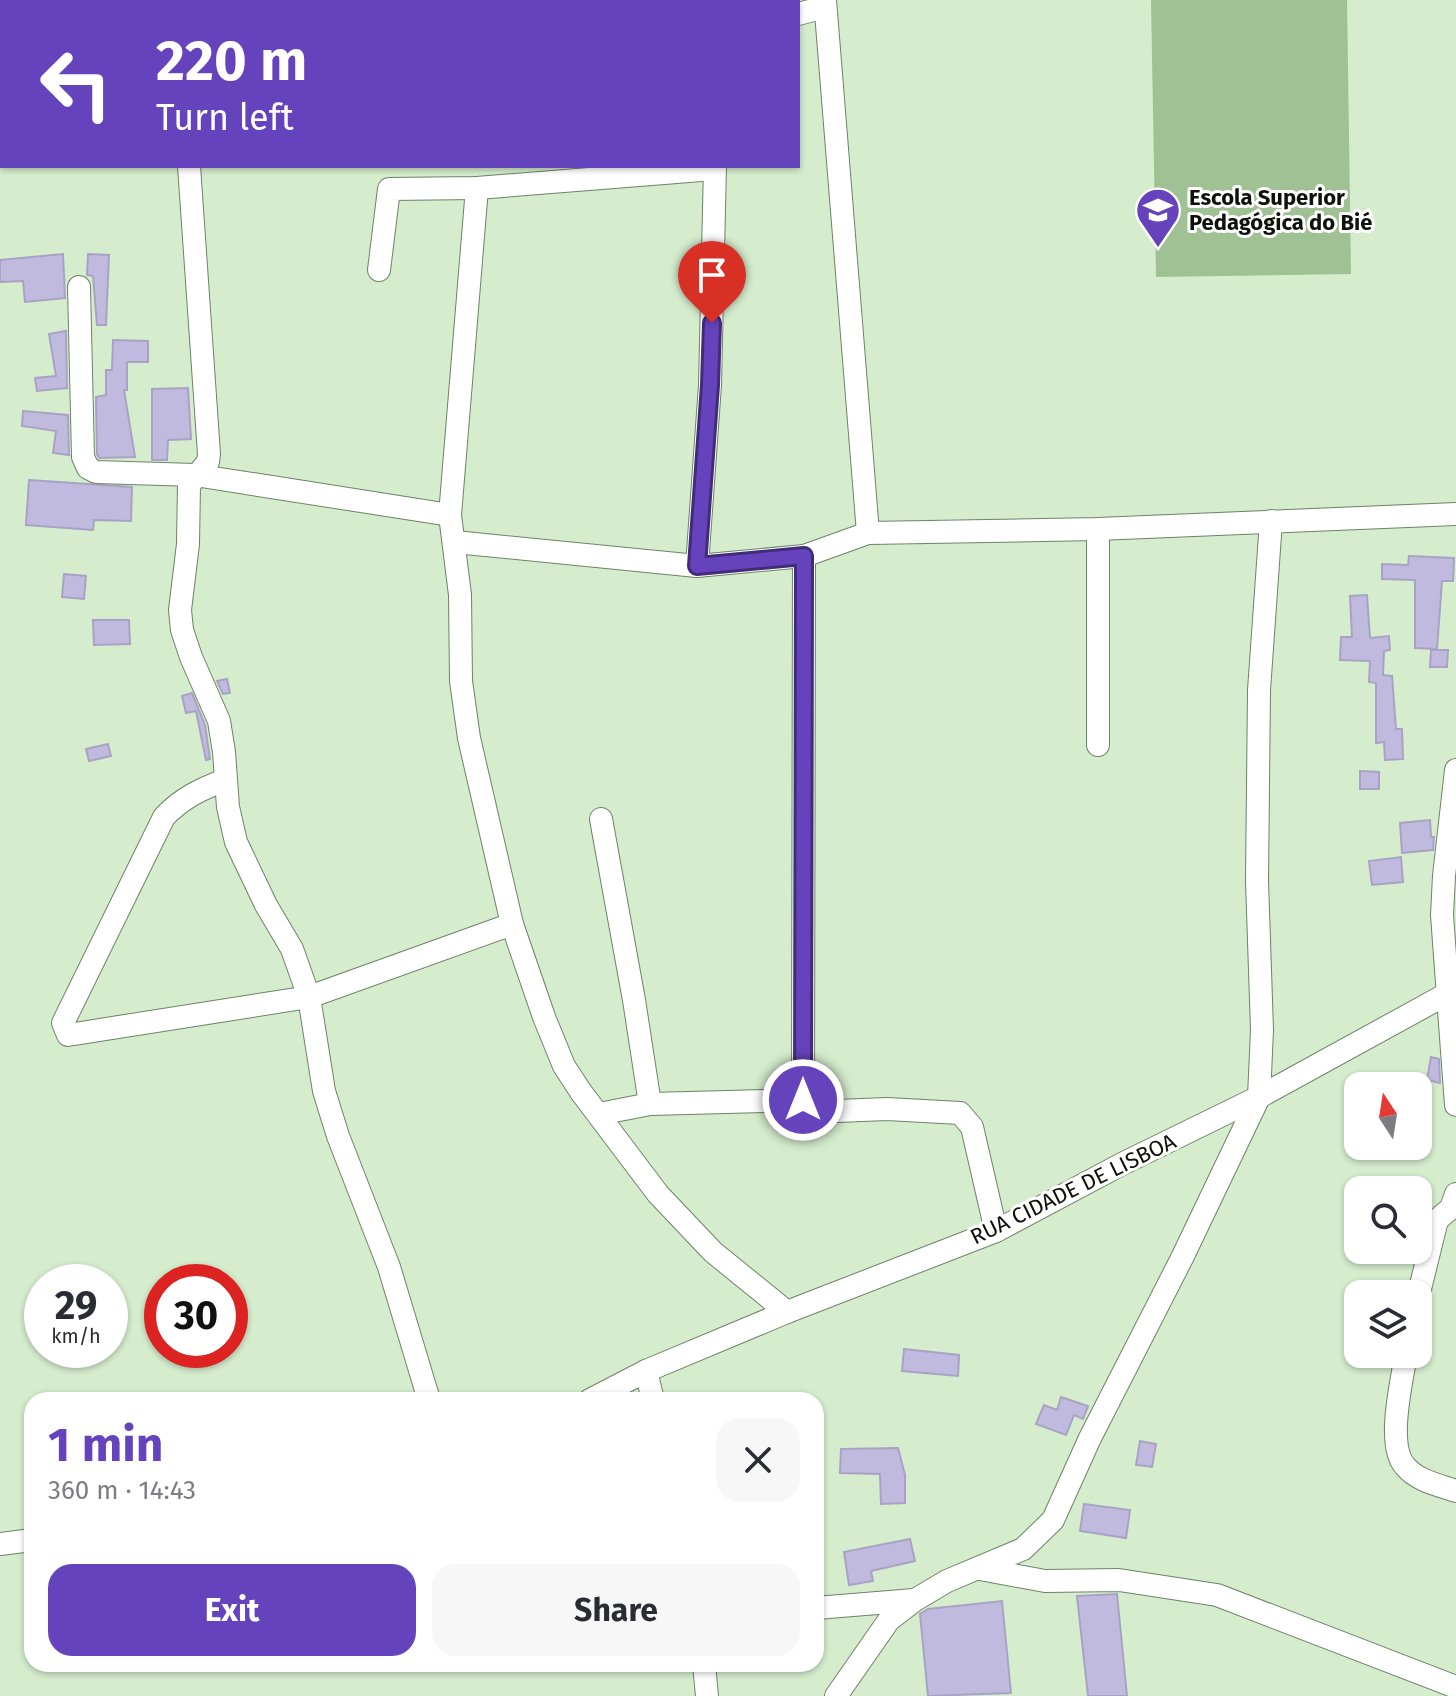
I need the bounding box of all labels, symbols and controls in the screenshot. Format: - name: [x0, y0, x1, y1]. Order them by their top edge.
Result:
- text: 220 m: [156, 28, 307, 95]
- icon: left: [24, 32, 128, 136]
- text: Turn left: [156, 96, 294, 140]
- place label: Escola Superior Pedagógica do Bié: [1189, 184, 1372, 236]
- school or university icon: Escola Superior Pedagógica do Bié: [1134, 186, 1182, 249]
- pin: [678, 241, 746, 323]
- icon: arrive: [690, 253, 734, 297]
- position arrow: [761, 1058, 845, 1142]
- north arrow: [1344, 1072, 1432, 1160]
- map controls: [1344, 1072, 1432, 1368]
- street label: RUA CIDADE DE LISBOA: [966, 1127, 1180, 1251]
- button: search: [1344, 1176, 1432, 1264]
- speed limit sign: 30: [144, 1264, 248, 1368]
- button: layers: [1344, 1280, 1432, 1368]
- text: 29: [55, 1282, 97, 1330]
- text: km/h: [51, 1324, 101, 1348]
- text: 1 min: [48, 1416, 163, 1474]
- button: close: [716, 1418, 800, 1502]
- text: 360 m · 14:43: [48, 1475, 196, 1506]
- button: Exit: [48, 1564, 416, 1656]
- button: Share: [432, 1564, 800, 1656]

